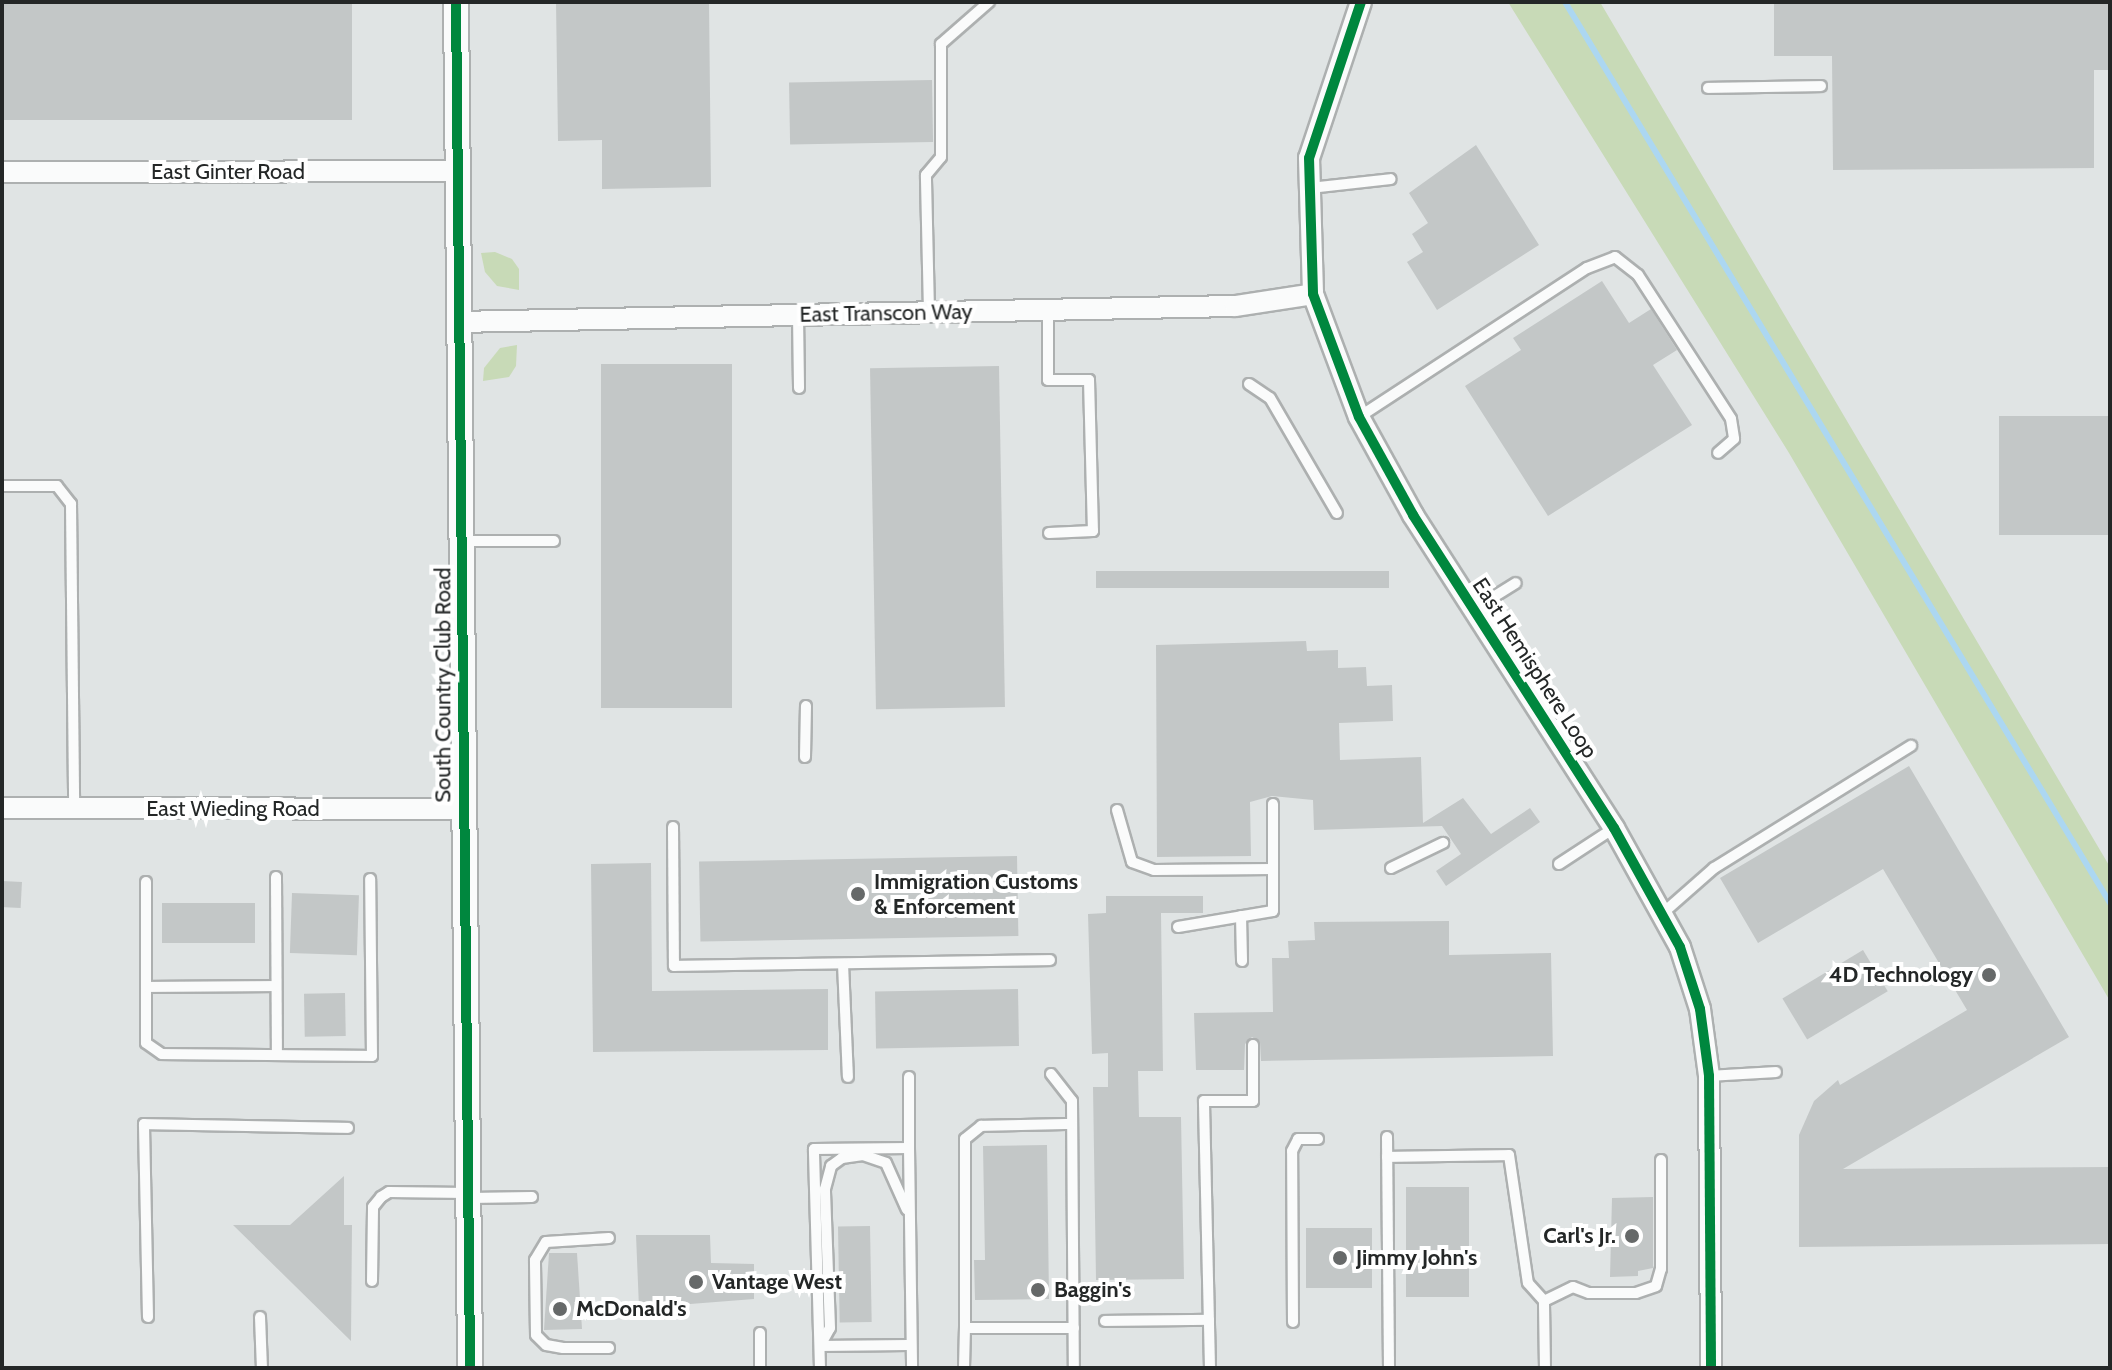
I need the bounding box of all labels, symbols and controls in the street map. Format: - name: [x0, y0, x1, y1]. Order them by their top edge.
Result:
- street label: East Ginter Road: [151, 159, 305, 185]
- street label: East Transcon Way: [799, 298, 973, 328]
- street label: South Country Club Road: [430, 567, 456, 803]
- street label: East Hemisphere Loop: [1467, 573, 1603, 763]
- street label: East Wieding Road: [146, 796, 320, 822]
- place label: Immigration Customs & Enforcement: [874, 868, 1078, 920]
- marker: Immigration Customs & Enforcement: [849, 885, 867, 903]
- place label: 4D Technology: [1829, 962, 1973, 988]
- marker: 4D Technology: [1980, 966, 1998, 984]
- place label: Carl's Jr.: [1543, 1223, 1616, 1249]
- marker: Carl's Jr.: [1623, 1227, 1641, 1245]
- place label: Jimmy John's: [1356, 1245, 1477, 1271]
- marker: Jimmy John's: [1331, 1249, 1349, 1267]
- place label: Vantage West: [712, 1269, 842, 1295]
- marker: Vantage West: [687, 1273, 705, 1291]
- place label: Baggin's: [1054, 1277, 1131, 1303]
- marker: Baggin's: [1029, 1281, 1047, 1299]
- place label: McDonald's: [576, 1296, 687, 1322]
- marker: McDonald's: [551, 1300, 569, 1318]

